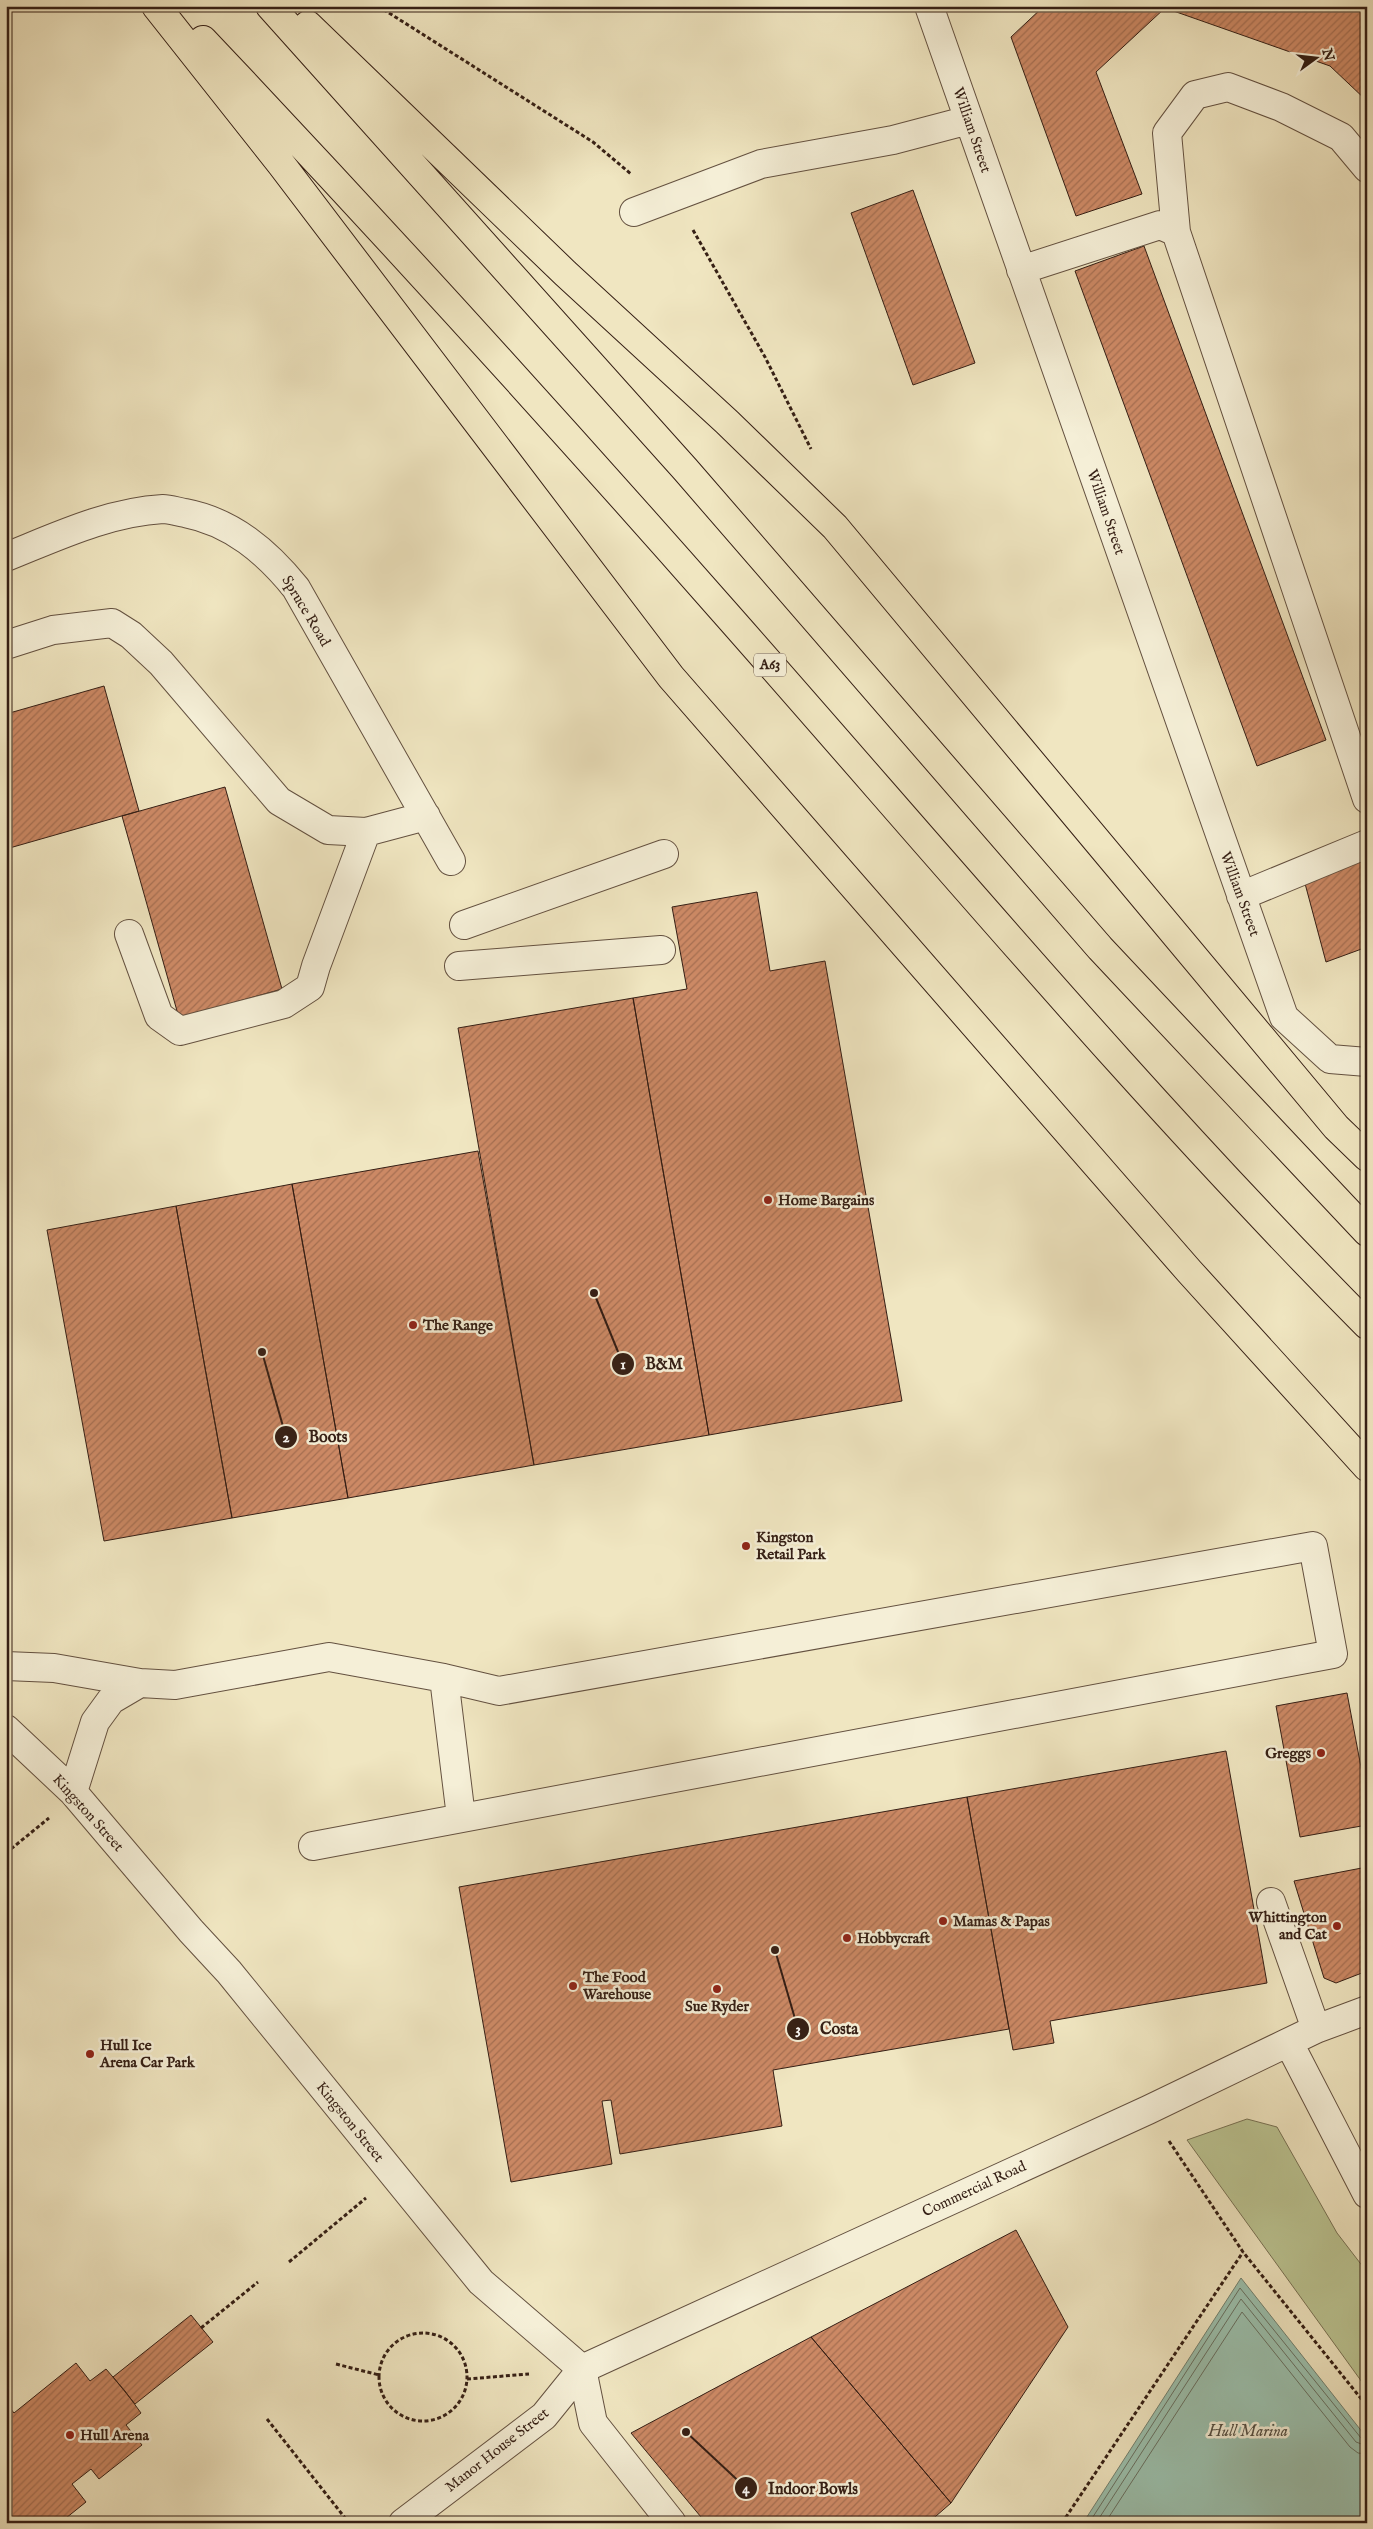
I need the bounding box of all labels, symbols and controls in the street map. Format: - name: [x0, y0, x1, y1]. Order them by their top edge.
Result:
- north arrow: [1290, 32, 1340, 82]
- text: N: [1317, 46, 1338, 63]
- street label: William Street: [949, 85, 995, 175]
- street label: William Street: [1083, 467, 1129, 557]
- street label: Spruce Road: [277, 572, 335, 651]
- road number: A63: [754, 654, 786, 676]
- street label: William Street: [1216, 849, 1264, 939]
- place label: Home Bargains: [778, 1191, 875, 1210]
- marker: Home Bargains: [762, 1194, 774, 1206]
- place label: The Range: [422, 1316, 493, 1335]
- marker: The Range: [407, 1319, 419, 1331]
- callout: B&M: [610, 1348, 693, 1379]
- text: 1: [620, 1355, 626, 1374]
- text: B&M: [645, 1355, 683, 1375]
- callout: Boots: [273, 1421, 357, 1452]
- text: 2: [282, 1428, 290, 1447]
- text: Boots: [309, 1428, 348, 1448]
- place label: Kingston Retail Park: [756, 1528, 827, 1564]
- marker: Kingston Retail Park: [740, 1540, 752, 1552]
- place label: Greggs: [1265, 1744, 1312, 1763]
- marker: Greggs: [1315, 1747, 1327, 1759]
- street label: Kingston Street: [48, 1770, 128, 1856]
- place label: Whittington and Cat: [1247, 1908, 1328, 1944]
- place label: Mamas & Papas: [953, 1912, 1050, 1931]
- marker: Mamas & Papas: [937, 1915, 949, 1927]
- marker: Whittington and Cat: [1331, 1920, 1343, 1932]
- place label: Hobbycraft: [857, 1929, 931, 1948]
- marker: Hobbycraft: [841, 1932, 853, 1944]
- place label: The Food Warehouse: [582, 1968, 651, 2004]
- marker: The Food Warehouse: [567, 1980, 579, 1992]
- marker: Sue Ryder: [711, 1983, 723, 1995]
- place label: Sue Ryder: [685, 1997, 749, 2016]
- callout: Costa: [785, 2013, 868, 2044]
- text: 3: [795, 2020, 801, 2039]
- text: Costa: [820, 2020, 859, 2040]
- place label: Hull Ice Arena Car Park: [99, 2036, 196, 2072]
- marker: Hull Ice Arena Car Park: [84, 2048, 96, 2060]
- street label: Kingston Street: [312, 2078, 388, 2166]
- street label: Commercial Road: [919, 2156, 1030, 2221]
- street label: Manor House Street: [441, 2404, 553, 2496]
- water label: Hull Marina: [1207, 2422, 1288, 2442]
- place label: Hull Arena: [80, 2426, 149, 2445]
- marker: Hull Arena: [64, 2429, 76, 2441]
- callout: Indoor Bowls: [733, 2473, 868, 2504]
- text: 4: [742, 2479, 750, 2498]
- text: Indoor Bowls: [768, 2480, 858, 2500]

